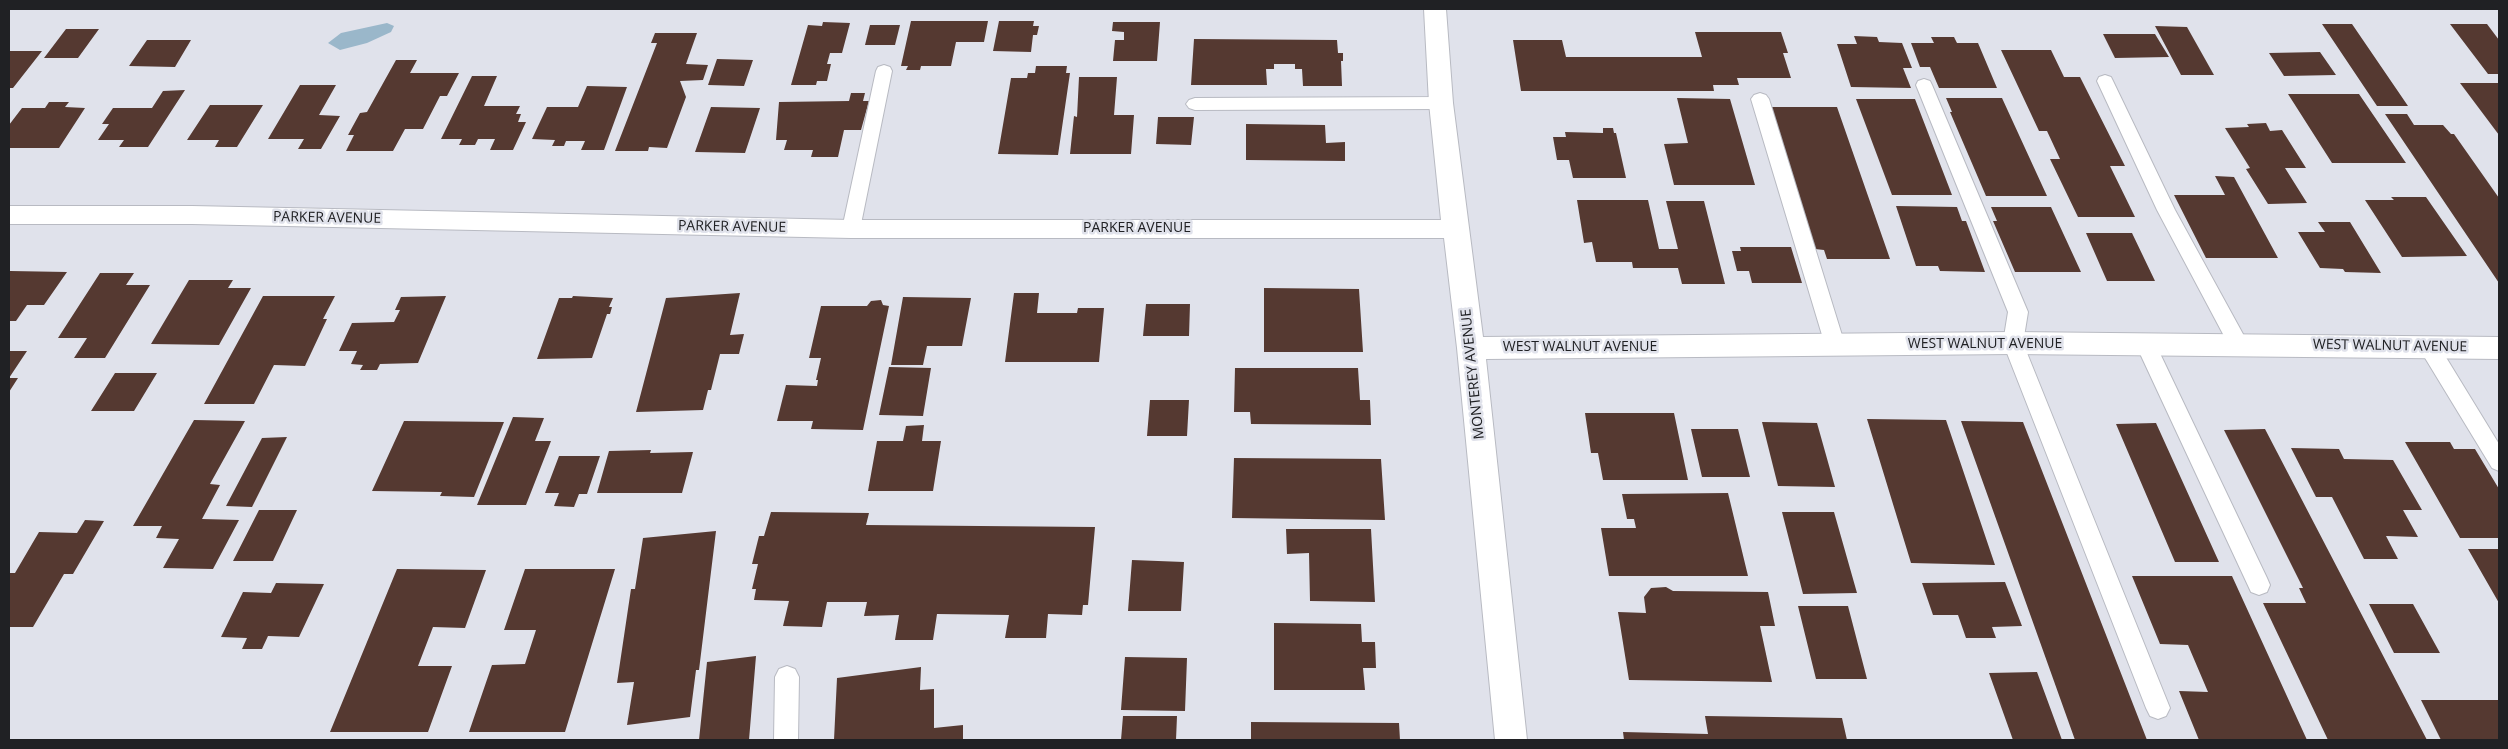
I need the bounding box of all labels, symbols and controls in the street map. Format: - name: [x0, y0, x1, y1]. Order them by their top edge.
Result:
- street label: PARKER AVENUE: [273, 209, 381, 227]
- street label: PARKER AVENUE: [678, 218, 786, 236]
- street label: PARKER AVENUE: [1083, 220, 1191, 236]
- street label: MONTEREY AVENUE: [1458, 308, 1488, 440]
- street label: WEST WALNUT AVENUE: [1908, 336, 2062, 352]
- street label: WEST WALNUT AVENUE: [2313, 336, 2467, 356]
- street label: WEST WALNUT AVENUE: [1503, 339, 1657, 355]

